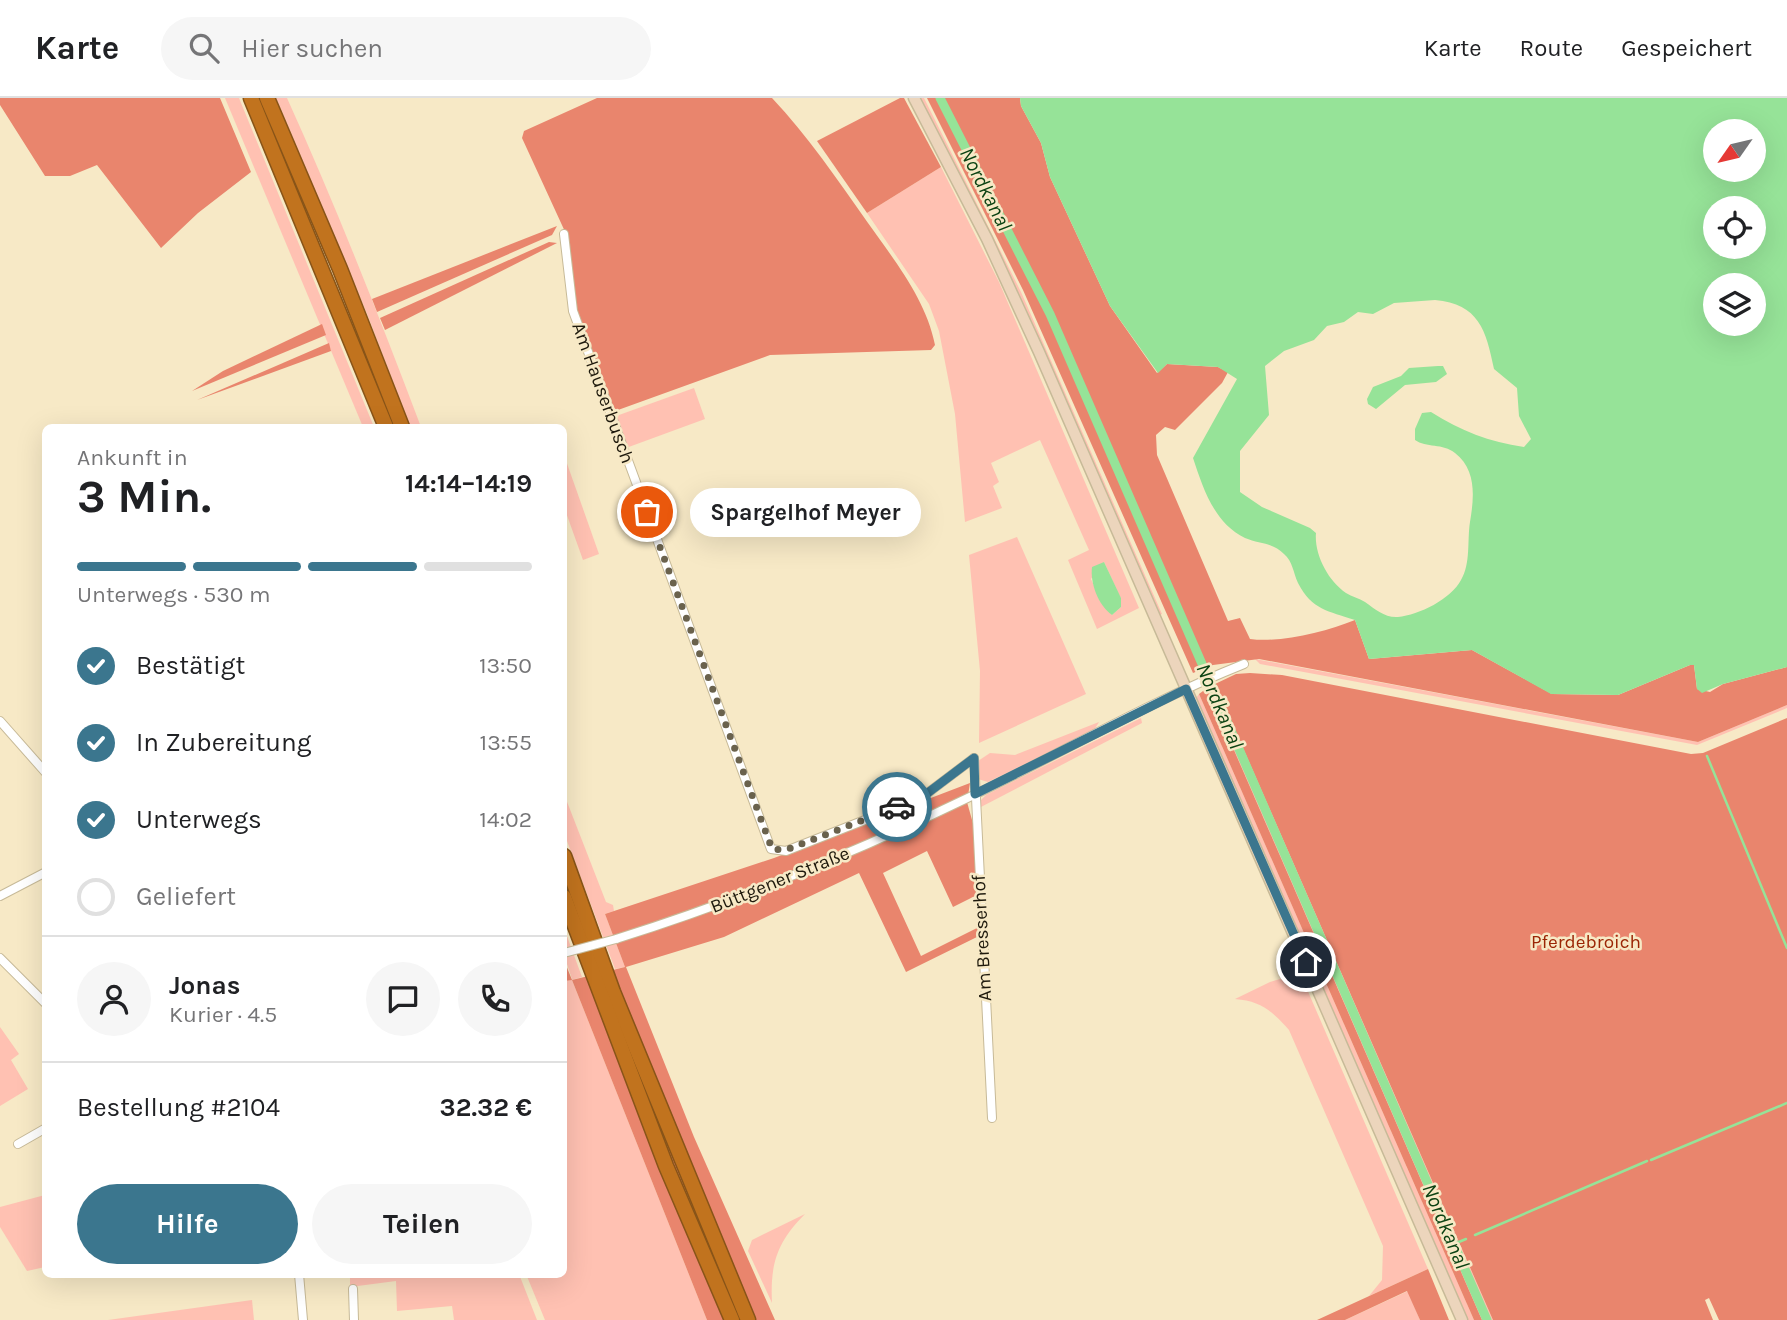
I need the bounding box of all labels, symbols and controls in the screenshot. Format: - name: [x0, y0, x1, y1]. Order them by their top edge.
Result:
- search box: [161, 17, 651, 80]
- text: Karte: [35, 29, 119, 67]
- icon: search: [185, 29, 223, 67]
- text: Hier suchen: [241, 33, 383, 64]
- text: Karte: [1424, 34, 1482, 62]
- text: Route: [1520, 34, 1583, 62]
- text: Gespeichert: [1621, 34, 1752, 62]
- north arrow: [1703, 119, 1766, 182]
- map controls: [1703, 119, 1766, 336]
- water label: Nordkanal: [955, 143, 1017, 235]
- button: locate: [1703, 196, 1766, 259]
- button: layers: [1703, 273, 1766, 336]
- street label: Am Hauserbusch: [567, 319, 639, 467]
- text: Ankunft in: [77, 444, 188, 471]
- text: 14:14–14:19: [405, 468, 532, 499]
- text: 3 Min.: [77, 470, 211, 524]
- pin: [617, 482, 677, 542]
- callout: Spargelhof Meyer: [689, 488, 920, 536]
- icon: bag: [628, 493, 666, 531]
- text: Spargelhof Meyer: [710, 499, 901, 526]
- text: Unterwegs · 530 m: [77, 581, 270, 608]
- icon: check: [77, 647, 115, 685]
- text: Bestätigt: [136, 650, 245, 681]
- text: 13:50: [479, 652, 532, 679]
- water label: Nordkanal: [1191, 660, 1249, 752]
- icon: check: [77, 724, 115, 762]
- text: In Zubereitung: [136, 727, 311, 758]
- text: 13:55: [480, 729, 532, 756]
- courier: [862, 772, 932, 842]
- icon: car: [878, 788, 916, 826]
- icon: check: [77, 801, 115, 839]
- text: Unterwegs: [136, 804, 262, 835]
- text: 14:02: [479, 806, 532, 833]
- street label: Büttgener Straße: [707, 842, 853, 918]
- street label: Am Bresserhof: [968, 874, 996, 1002]
- text: Geliefert: [136, 881, 236, 912]
- park label: Pferdebroich: [1531, 931, 1641, 953]
- pin: [1276, 932, 1336, 992]
- icon: home: [1287, 943, 1325, 981]
- button: person: [77, 962, 151, 1036]
- button: chat: [366, 962, 440, 1036]
- button: phone: [458, 962, 532, 1036]
- text: Jonas: [169, 970, 240, 1001]
- text: Kurier · 4.5: [169, 1001, 277, 1028]
- text: Bestellung #2104: [77, 1092, 280, 1123]
- text: 32.32 €: [440, 1092, 532, 1123]
- water label: Nordkanal: [1417, 1180, 1475, 1272]
- button: Hilfe: [77, 1184, 298, 1264]
- button: Teilen: [312, 1184, 532, 1264]

